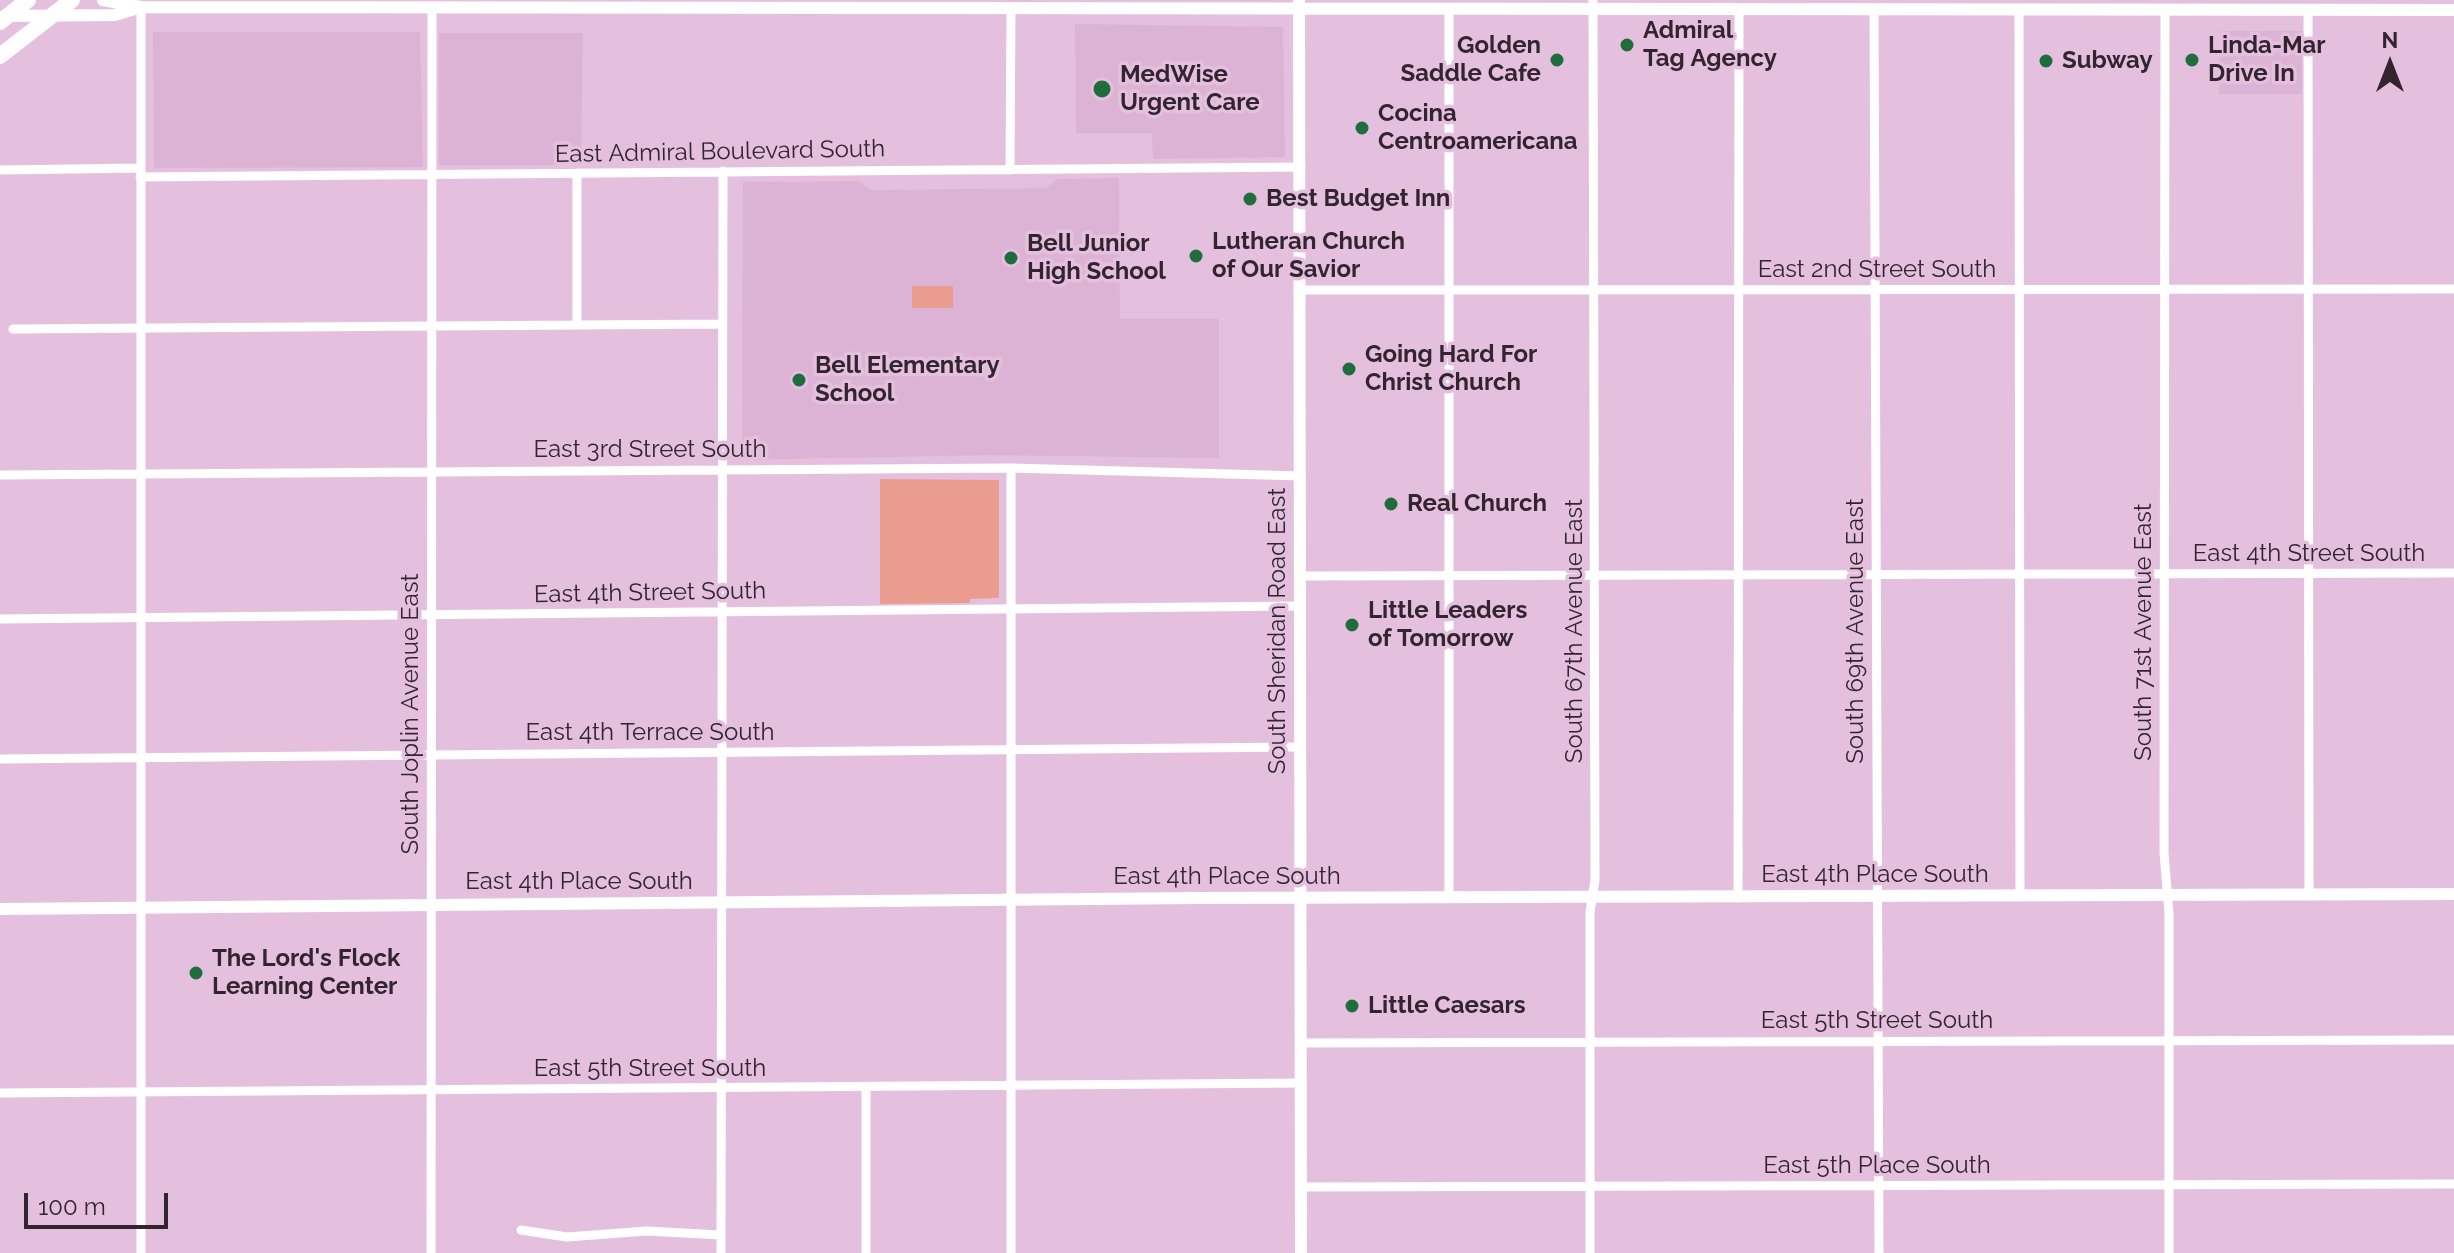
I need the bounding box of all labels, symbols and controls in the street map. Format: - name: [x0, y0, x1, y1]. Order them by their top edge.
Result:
- place label: Admiral Tag Agency: [1643, 17, 1777, 73]
- north arrow: [2350, 24, 2430, 104]
- text: N: [2382, 27, 2398, 53]
- place label: Golden Saddle Cafe: [1401, 32, 1541, 88]
- place label: Linda-Mar Drive In: [2208, 32, 2326, 88]
- marker: Admiral Tag Agency: [1618, 36, 1636, 54]
- place label: Subway: [2062, 47, 2153, 75]
- marker: Golden Saddle Cafe: [1548, 51, 1566, 69]
- marker: Linda-Mar Drive In: [2183, 51, 2201, 69]
- marker: Subway: [2037, 52, 2055, 70]
- place label: MedWise Urgent Care: [1120, 61, 1260, 117]
- marker: MedWise Urgent Care: [1091, 78, 1113, 100]
- place label: Cocina Centroamericana: [1378, 100, 1578, 156]
- marker: Cocina Centroamericana: [1353, 119, 1371, 137]
- street label: East Admiral Boulevard South: [555, 135, 885, 169]
- place label: Best Budget Inn: [1266, 185, 1450, 213]
- marker: Best Budget Inn: [1241, 190, 1259, 208]
- place label: Lutheran Church of Our Savior: [1212, 228, 1405, 284]
- place label: Bell Junior High School: [1027, 230, 1166, 286]
- marker: Lutheran Church of Our Savior: [1187, 247, 1205, 265]
- marker: Bell Junior High School: [1002, 249, 1020, 267]
- street label: East 2nd Street South: [1758, 256, 1996, 284]
- place label: Going Hard For Christ Church: [1365, 341, 1537, 397]
- place label: Bell Elementary School: [815, 352, 1000, 408]
- marker: Going Hard For Christ Church: [1340, 360, 1358, 378]
- marker: Bell Elementary School: [790, 371, 808, 389]
- street label: East 3rd Street South: [533, 436, 767, 464]
- street label: South Sheridan Road East: [1264, 488, 1292, 774]
- place label: Real Church: [1407, 490, 1547, 518]
- marker: Real Church: [1382, 495, 1400, 513]
- street label: South 69th Avenue East: [1842, 498, 1870, 764]
- street label: South 67th Avenue East: [1561, 499, 1589, 763]
- street label: South 71st Avenue East: [2130, 503, 2158, 761]
- street label: East 4th Street South: [2193, 540, 2425, 568]
- street label: South Joplin Avenue East: [397, 573, 425, 855]
- street label: East 4th Street South: [534, 577, 766, 609]
- place label: Little Leaders of Tomorrow: [1368, 597, 1527, 653]
- marker: Little Leaders of Tomorrow: [1343, 616, 1361, 634]
- street label: East 4th Terrace South: [526, 719, 774, 747]
- street label: East 4th Place South: [1761, 861, 1989, 889]
- street label: East 4th Place South: [1113, 863, 1341, 891]
- street label: East 4th Place South: [465, 868, 693, 896]
- place label: The Lord's Flock Learning Center: [212, 945, 400, 1001]
- marker: The Lord's Flock Learning Center: [187, 964, 205, 982]
- place label: Little Caesars: [1368, 992, 1526, 1020]
- marker: Little Caesars: [1343, 997, 1361, 1015]
- street label: East 5th Street South: [1761, 1007, 1993, 1035]
- street label: East 5th Street South: [534, 1055, 766, 1083]
- street label: East 5th Place South: [1763, 1152, 1991, 1180]
- scale bar: [28, 1177, 172, 1227]
- text: 100 m: [38, 1192, 106, 1221]

